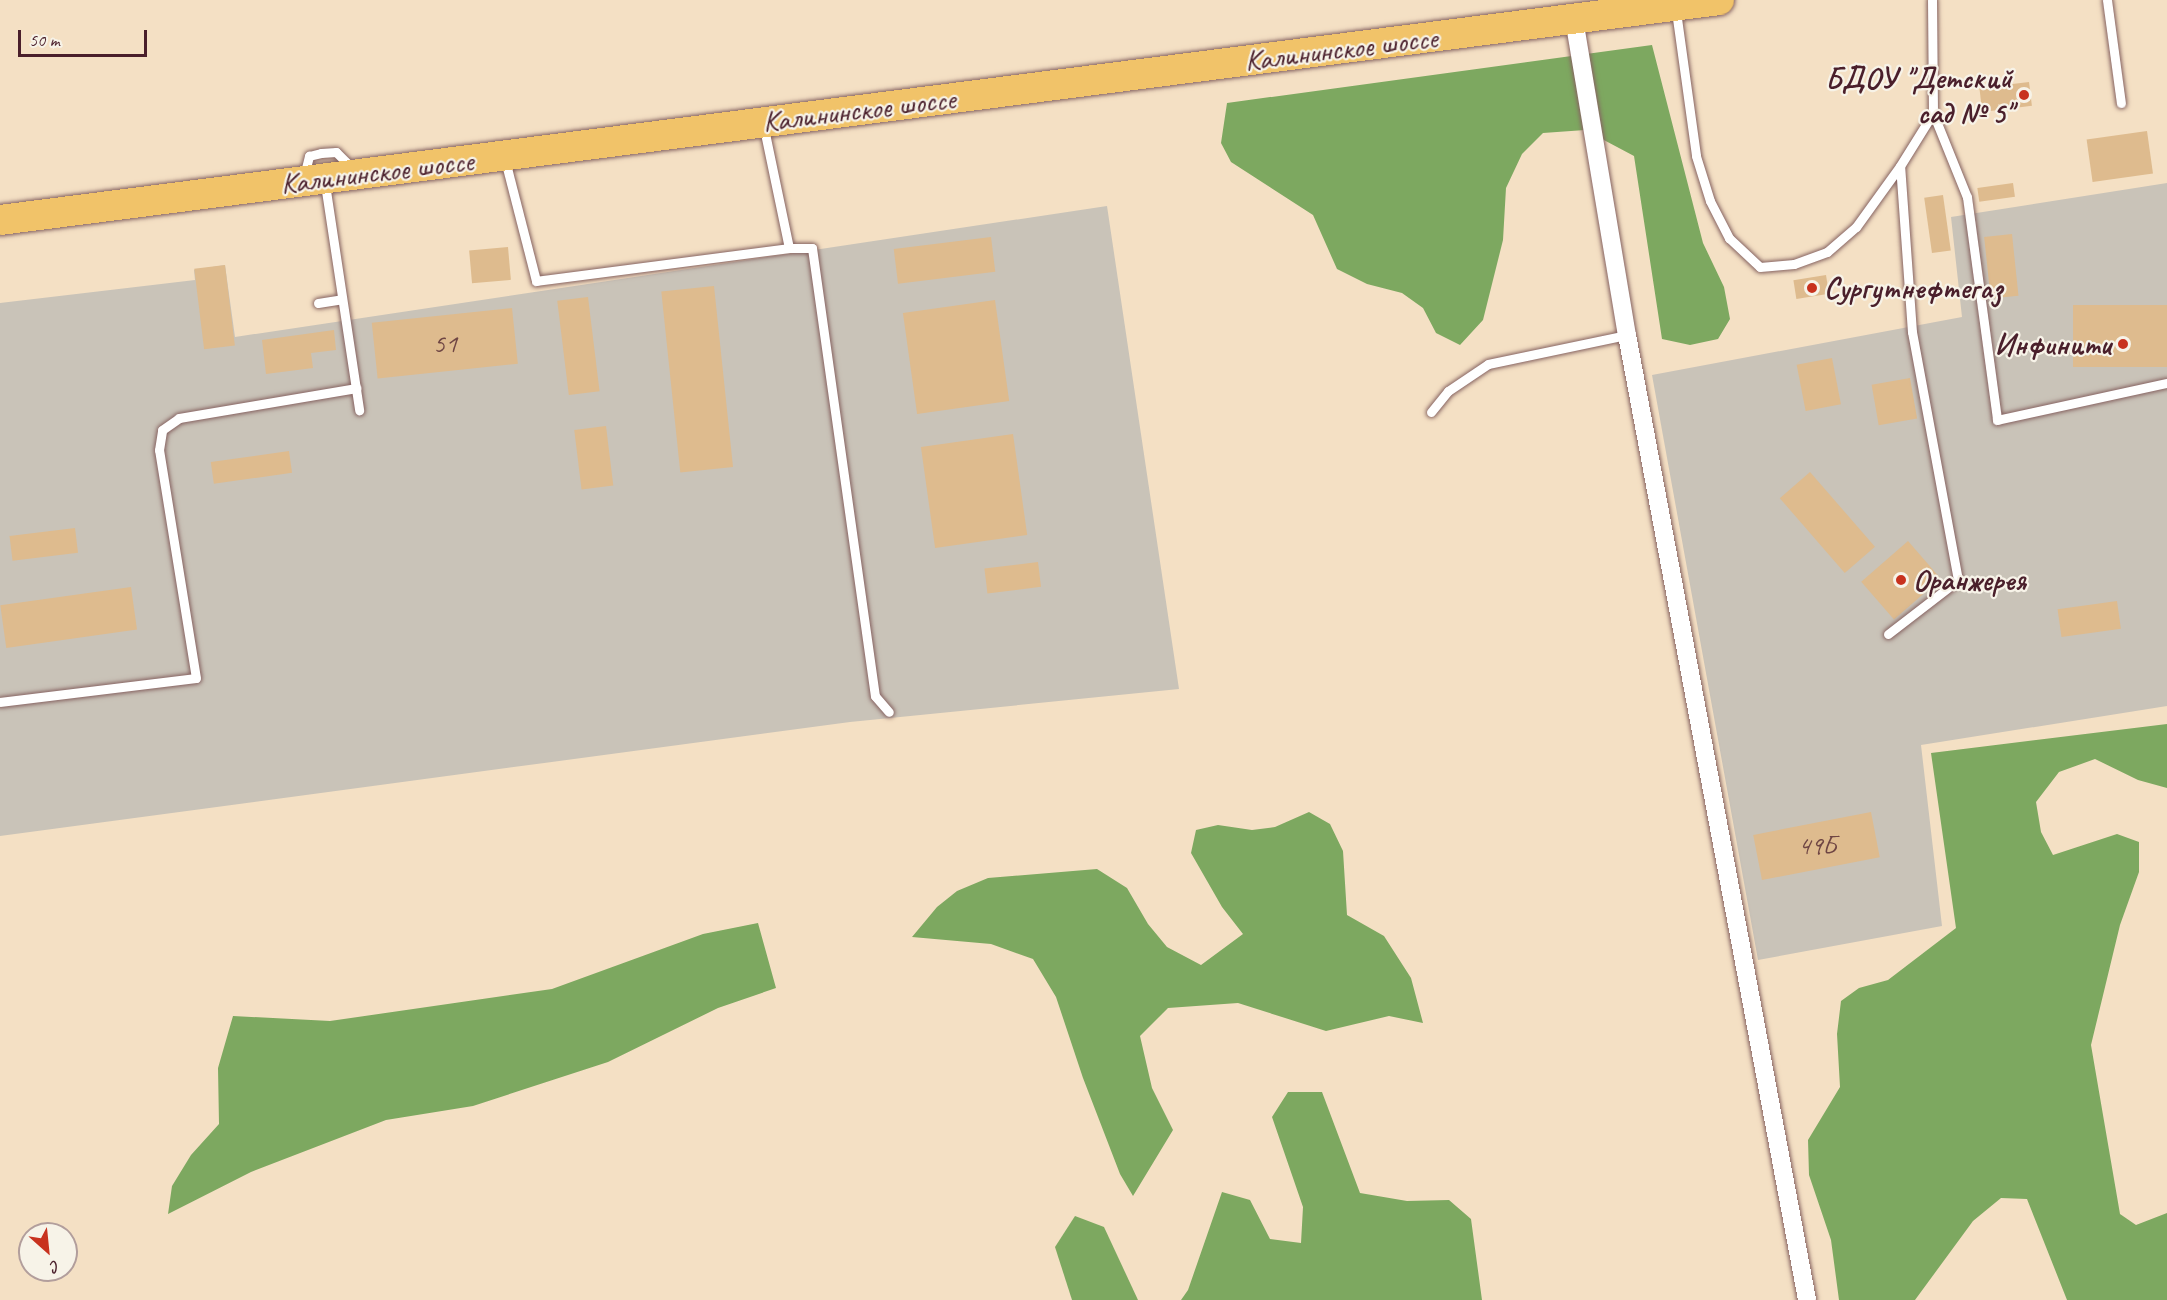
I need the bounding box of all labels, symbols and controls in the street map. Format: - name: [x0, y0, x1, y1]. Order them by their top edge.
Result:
- scale bar: [21, 18, 150, 56]
- street label: Калининское шоссе: [1242, 19, 1440, 79]
- text: 50 m: [29, 29, 60, 51]
- place label: БДОУ "Детский сад № 5": [1825, 60, 2012, 130]
- street label: Калининское шоссе: [760, 80, 958, 140]
- marker: БДОУ "Детский сад № 5": [2017, 88, 2031, 102]
- street label: Калининское шоссе: [278, 142, 476, 202]
- place label: Сургутнефтегаз: [1824, 270, 2003, 306]
- marker: Сургутнефтегаз: [1805, 281, 1819, 295]
- place label: Инфинити: [1995, 326, 2111, 362]
- house number: 51: [433, 328, 457, 360]
- marker: Инфинити: [2116, 337, 2130, 351]
- place label: Оранжерея: [1913, 562, 2026, 598]
- marker: Оранжерея: [1894, 573, 1908, 587]
- house number: 49Б: [1798, 830, 1836, 862]
- north arrow: [18, 1222, 78, 1282]
- text: С: [47, 1256, 63, 1277]

